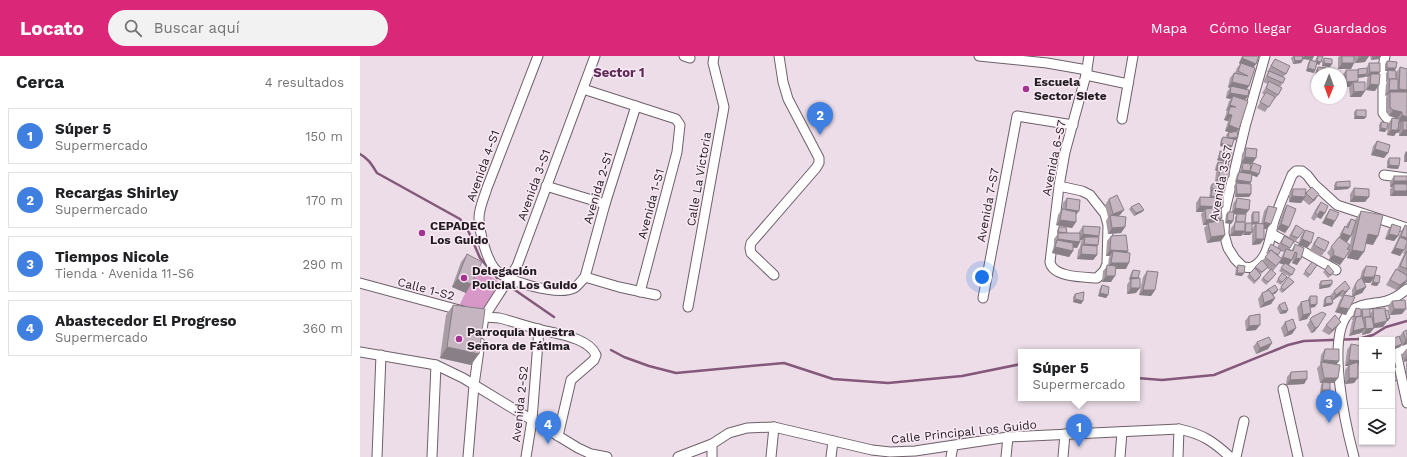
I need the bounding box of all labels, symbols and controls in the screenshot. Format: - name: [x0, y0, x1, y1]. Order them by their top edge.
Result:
- search box: [108, 10, 388, 46]
- text: Locato: [20, 17, 84, 40]
- icon: search: [122, 17, 144, 39]
- text: Buscar aquí: [154, 19, 240, 37]
- text: Mapa: [1151, 20, 1187, 36]
- text: Cómo llegar: [1209, 20, 1292, 36]
- text: Guardados: [1314, 20, 1387, 36]
- district label: Sector 1: [593, 65, 645, 80]
- north arrow: [1311, 68, 1347, 104]
- text: Cerca: [16, 72, 64, 92]
- text: 4 resultados: [265, 75, 344, 90]
- place label: Escuela Sector Siete: [1034, 75, 1107, 103]
- marker: Escuela Sector Siete: [1021, 84, 1031, 94]
- pin: 2: [807, 102, 833, 135]
- street label: Avenida 6-S7: [1039, 119, 1069, 197]
- text: Súper 5: [55, 120, 111, 138]
- street label: Avenida 4-S1: [464, 128, 502, 204]
- text: 1: [27, 129, 33, 144]
- text: 150 m: [305, 129, 343, 144]
- street label: Calle La Victoria: [684, 131, 714, 227]
- text: Supermercado: [55, 138, 148, 153]
- street label: Avenida 3-S7: [1207, 144, 1235, 222]
- street label: Avenida 3-S1: [515, 148, 553, 222]
- street label: Avenida 2-S1: [580, 150, 616, 226]
- street label: Avenida 7-S7: [974, 166, 1002, 243]
- street label: Avenida 1-S1: [635, 167, 667, 241]
- text: Recargas Shirley: [55, 184, 178, 202]
- text: 2: [26, 193, 34, 208]
- text: 170 m: [306, 193, 343, 208]
- text: Supermercado: [55, 202, 148, 217]
- place label: CEPADEC Los Guido: [430, 219, 488, 247]
- marker: CEPADEC Los Guido: [417, 228, 427, 238]
- text: Tiempos Nicole: [55, 248, 169, 266]
- text: 3: [26, 257, 34, 272]
- text: 290 m: [302, 257, 343, 272]
- place label: Delegación Policial Los Guido: [472, 264, 577, 292]
- text: Tienda · Avenida 11-S6: [55, 266, 194, 281]
- your location: [972, 267, 992, 287]
- marker: Delegación Policial Los Guido: [459, 273, 469, 283]
- street label: Calle 1-S2: [396, 275, 456, 303]
- text: Abastecedor El Progreso: [55, 312, 237, 330]
- text: 4: [26, 321, 34, 336]
- text: 360 m: [303, 321, 343, 336]
- place label: Parroquia Nuestra Señora de Fátima: [467, 325, 575, 353]
- text: Supermercado: [55, 330, 148, 345]
- marker: Parroquia Nuestra Señora de Fátima: [454, 334, 464, 344]
- map controls: [1359, 337, 1395, 445]
- button: +: [1359, 337, 1395, 373]
- popup: [1018, 349, 1140, 401]
- text: Súper 5: [1033, 359, 1089, 377]
- street label: Avenida 2-S2: [509, 365, 531, 443]
- button: −: [1359, 373, 1395, 409]
- text: Supermercado: [1033, 377, 1125, 392]
- pin: 3: [1316, 390, 1342, 423]
- button: layers: [1359, 409, 1395, 445]
- pin: 4: [535, 411, 561, 444]
- pin: 1: [1066, 414, 1092, 447]
- street label: Calle Principal Los Guido: [890, 417, 1038, 447]

